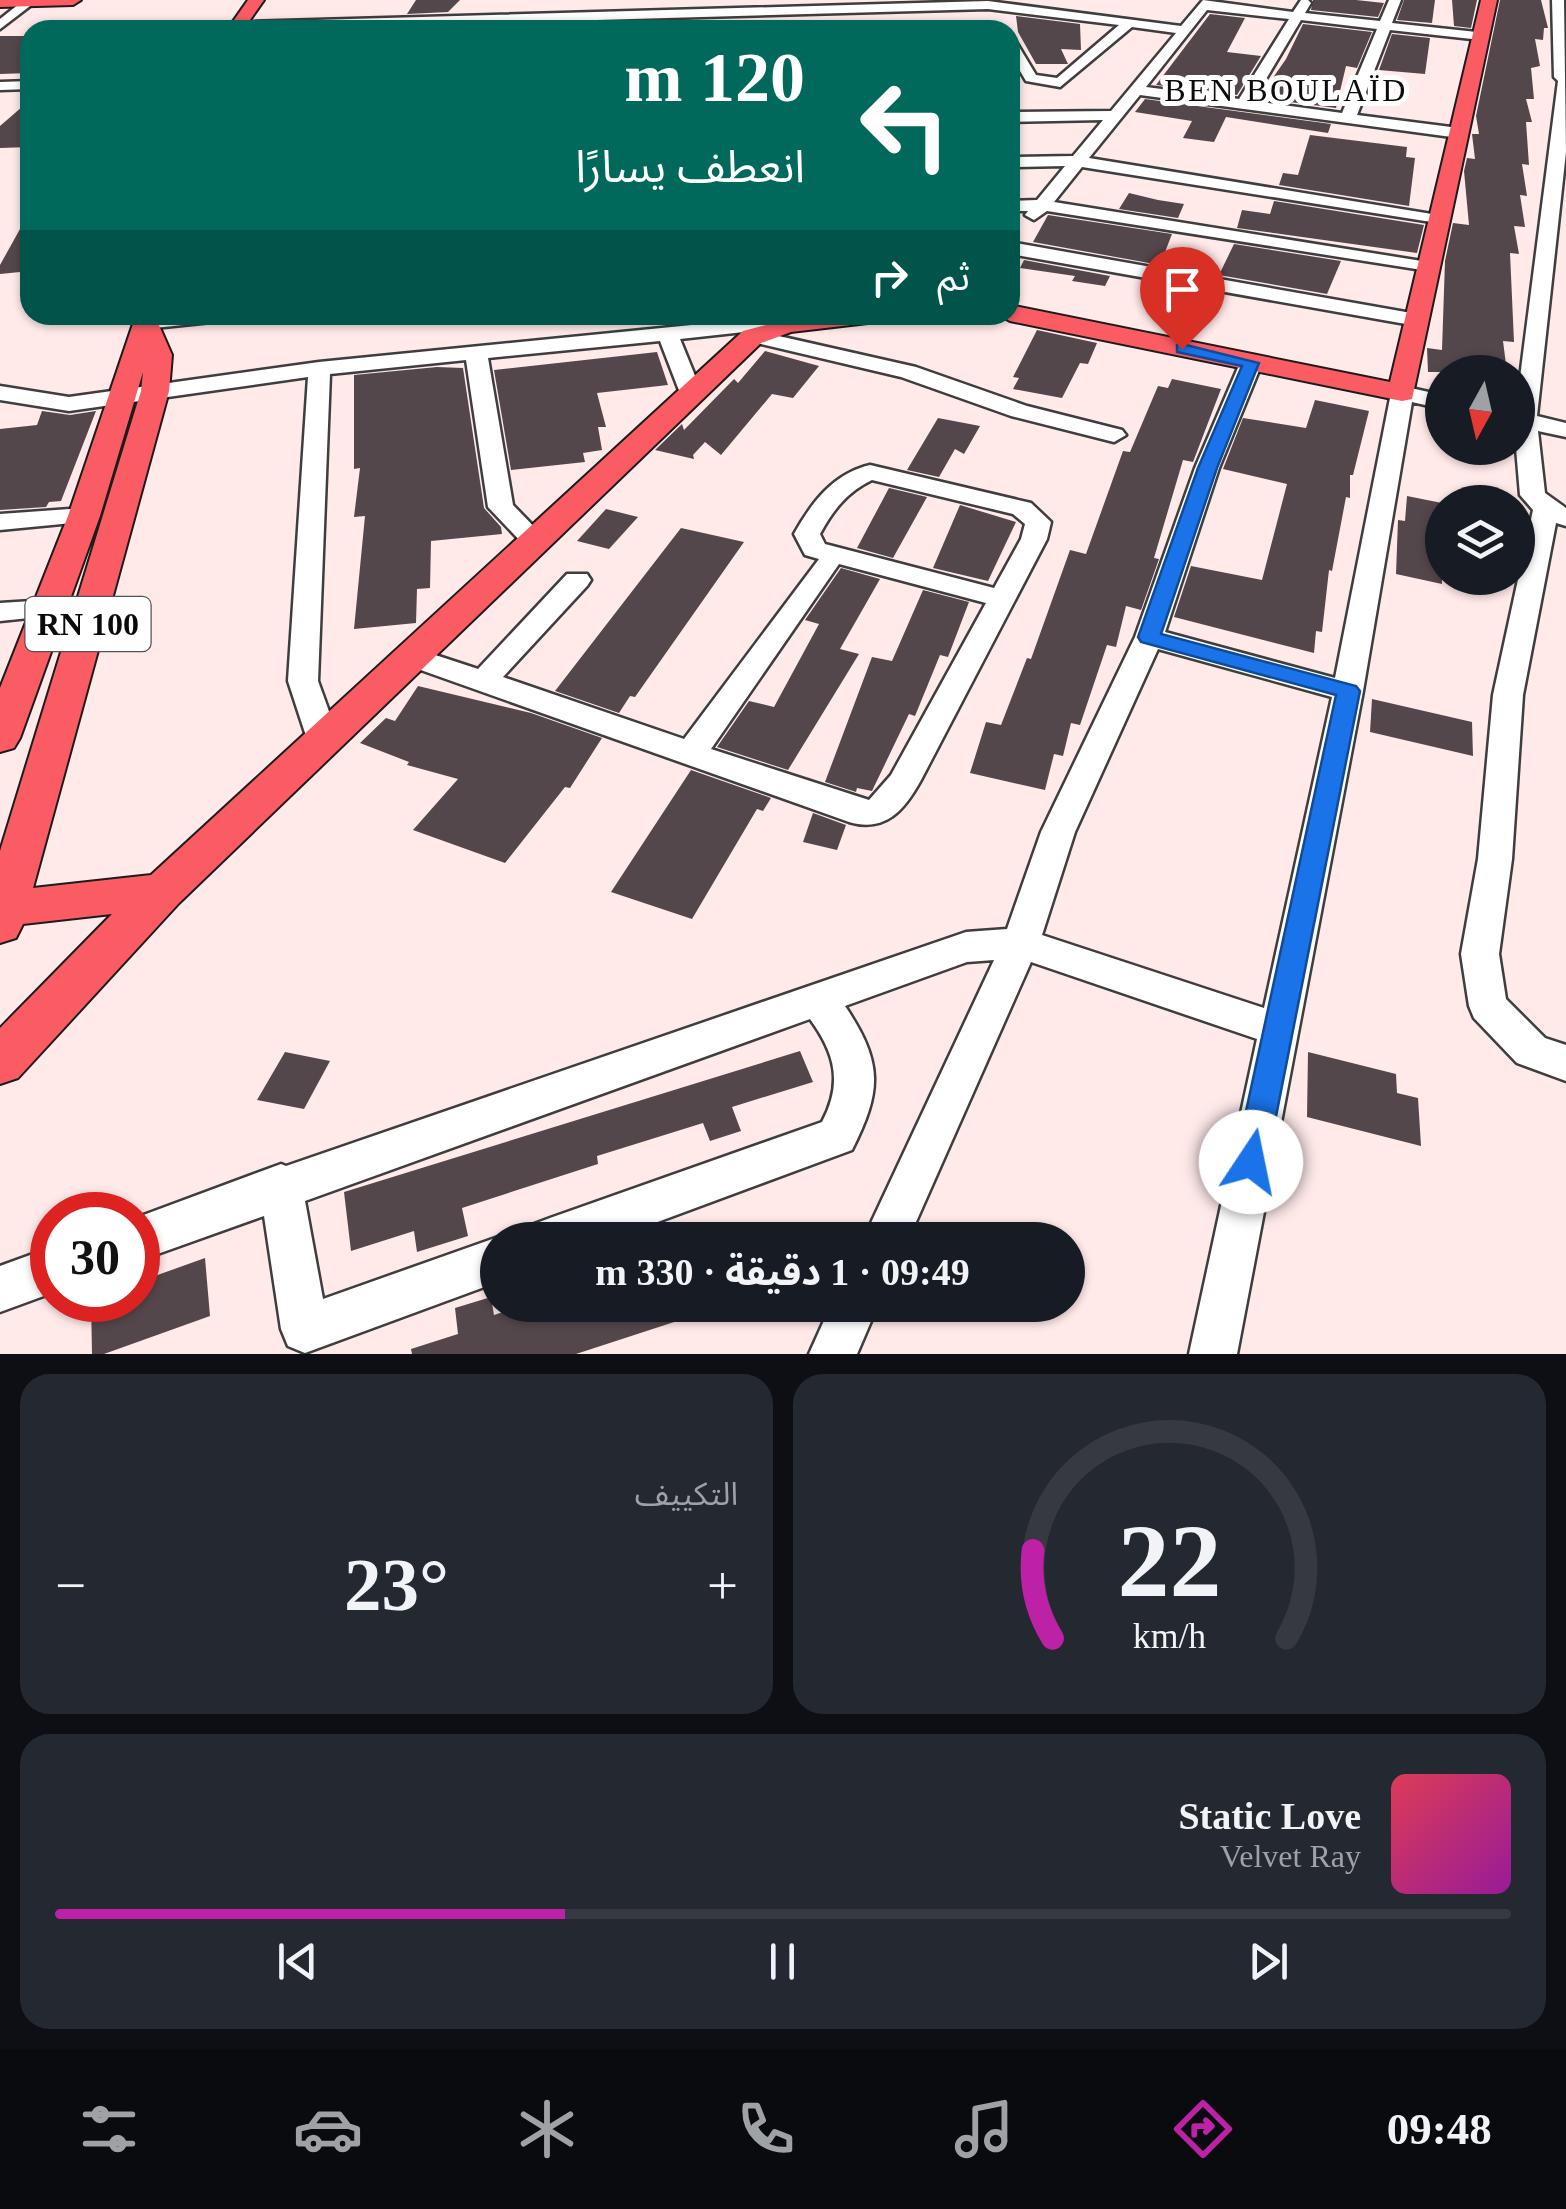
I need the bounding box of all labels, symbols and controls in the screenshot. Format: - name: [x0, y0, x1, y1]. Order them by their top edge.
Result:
- text: 120 m: [624, 39, 805, 116]
- icon: left: [840, 60, 970, 190]
- district label: BEN BOULAÏD: [1164, 72, 1408, 108]
- text: انعطف يسارًا: [575, 142, 805, 192]
- pin: [1140, 247, 1225, 350]
- icon: right: [862, 250, 917, 305]
- text: ثم: [937, 256, 970, 298]
- icon: arrive: [1155, 262, 1210, 317]
- north arrow: [1425, 355, 1535, 465]
- map controls: [1425, 355, 1535, 595]
- button: layers: [1425, 485, 1535, 595]
- road number: RN 100: [26, 597, 150, 651]
- position arrow: [1199, 1110, 1303, 1214]
- speed limit sign: 30: [30, 1192, 160, 1322]
- text: 09:49 · 1 دقيقة · 330 m: [595, 1251, 970, 1293]
- text: التكييف: [635, 1476, 738, 1512]
- text: 22: [1118, 1503, 1222, 1618]
- text: 23°: [344, 1543, 449, 1626]
- text: −: [55, 1555, 86, 1616]
- text: +: [707, 1555, 738, 1616]
- text: km/h: [1133, 1616, 1206, 1656]
- text: Static Love: [1178, 1795, 1361, 1837]
- text: Velvet Ray: [1220, 1838, 1361, 1874]
- icon: previous: [270, 1934, 325, 1989]
- icon: pause: [755, 1934, 810, 1989]
- icon: next: [1241, 1934, 1296, 1989]
- icon: filters: [74, 2094, 144, 2164]
- icon: car: [293, 2094, 363, 2164]
- icon: climate: [512, 2094, 582, 2164]
- icon: phone: [731, 2094, 801, 2164]
- icon: music: [949, 2094, 1019, 2164]
- icon: directions: [1168, 2094, 1238, 2164]
- text: 09:48: [1387, 2104, 1492, 2154]

